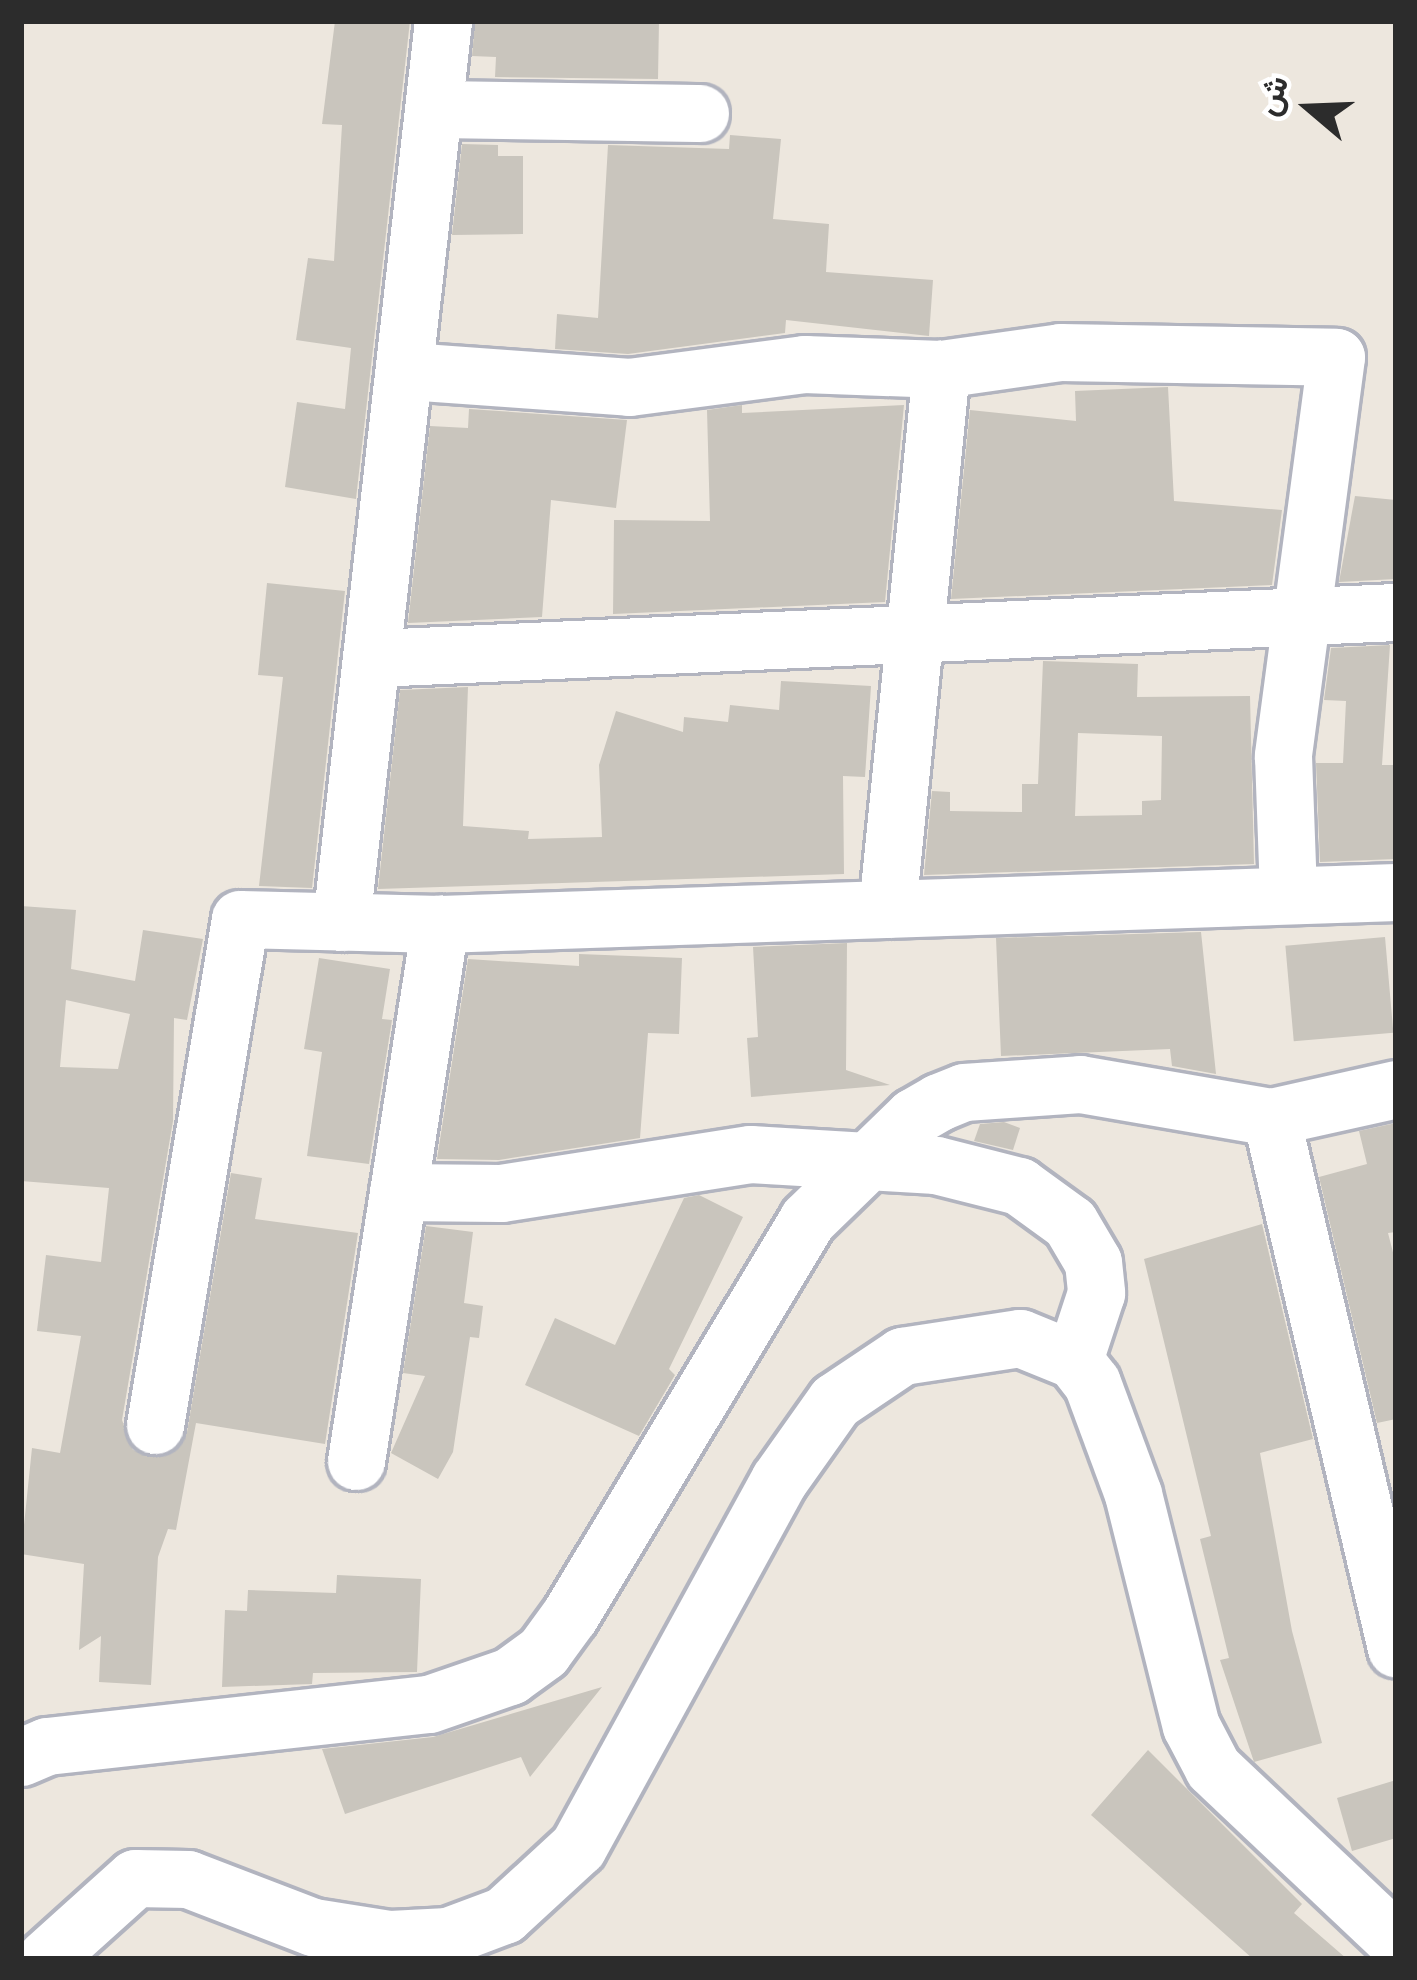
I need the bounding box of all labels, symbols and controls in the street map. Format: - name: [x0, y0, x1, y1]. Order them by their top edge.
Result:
- north arrow: [1249, 48, 1369, 168]
- text: ش: [1249, 71, 1301, 122]

